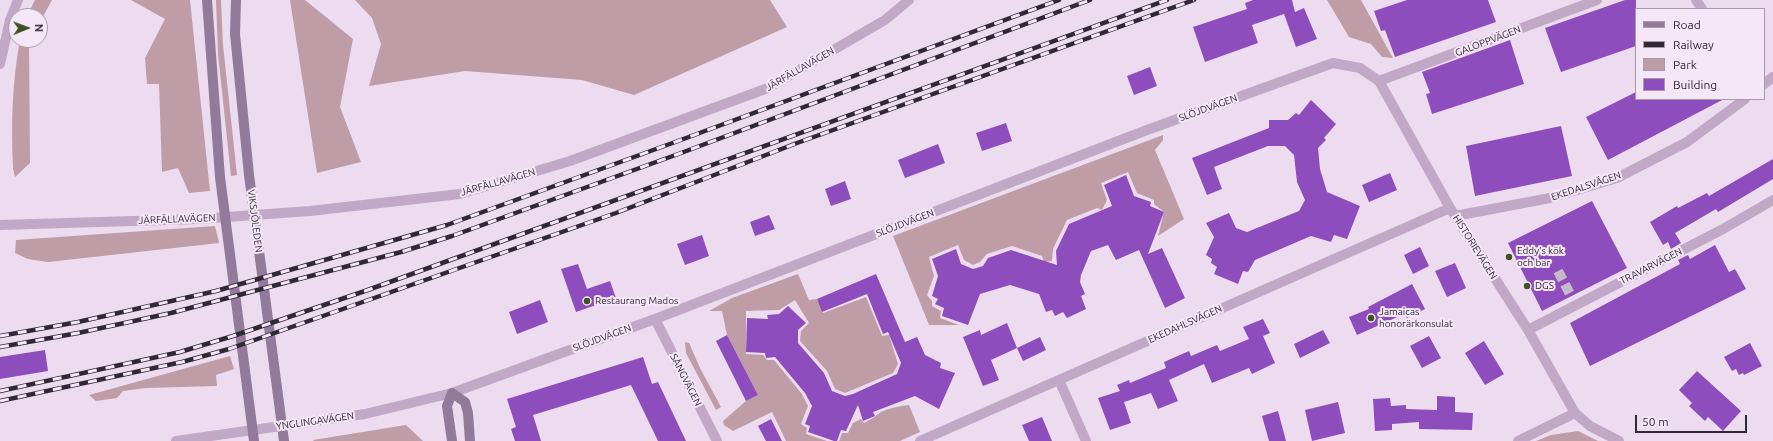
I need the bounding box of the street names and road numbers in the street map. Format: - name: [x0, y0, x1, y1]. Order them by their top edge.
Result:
- street label: GALOPPVÄGEN: [1454, 23, 1522, 59]
- street label: JÄRFÄLLAVÄGEN: [764, 45, 836, 93]
- street label: SLÖJDVÄGEN: [1177, 92, 1239, 124]
- street label: JÄRFÄLLAVÄGEN: [459, 166, 537, 198]
- street label: EKEDALSVÄGEN: [1550, 169, 1622, 203]
- street label: VIKSJÖLEDEN: [245, 189, 265, 253]
- street label: SLÖJDVÄGEN: [874, 206, 936, 240]
- street label: JÄRFÄLLAVÄGEN: [138, 212, 216, 226]
- street label: HISTORIEVÄGEN: [1450, 212, 1500, 282]
- street label: TRAVARVÄGEN: [1618, 245, 1684, 287]
- street label: EKEDAHLSVÄGEN: [1146, 302, 1224, 346]
- street label: SLÖJDVÄGEN: [571, 322, 633, 354]
- street label: SÅNGVÄGEN: [668, 352, 704, 408]
- street label: YNGLINGAVÄGEN: [275, 410, 355, 432]

